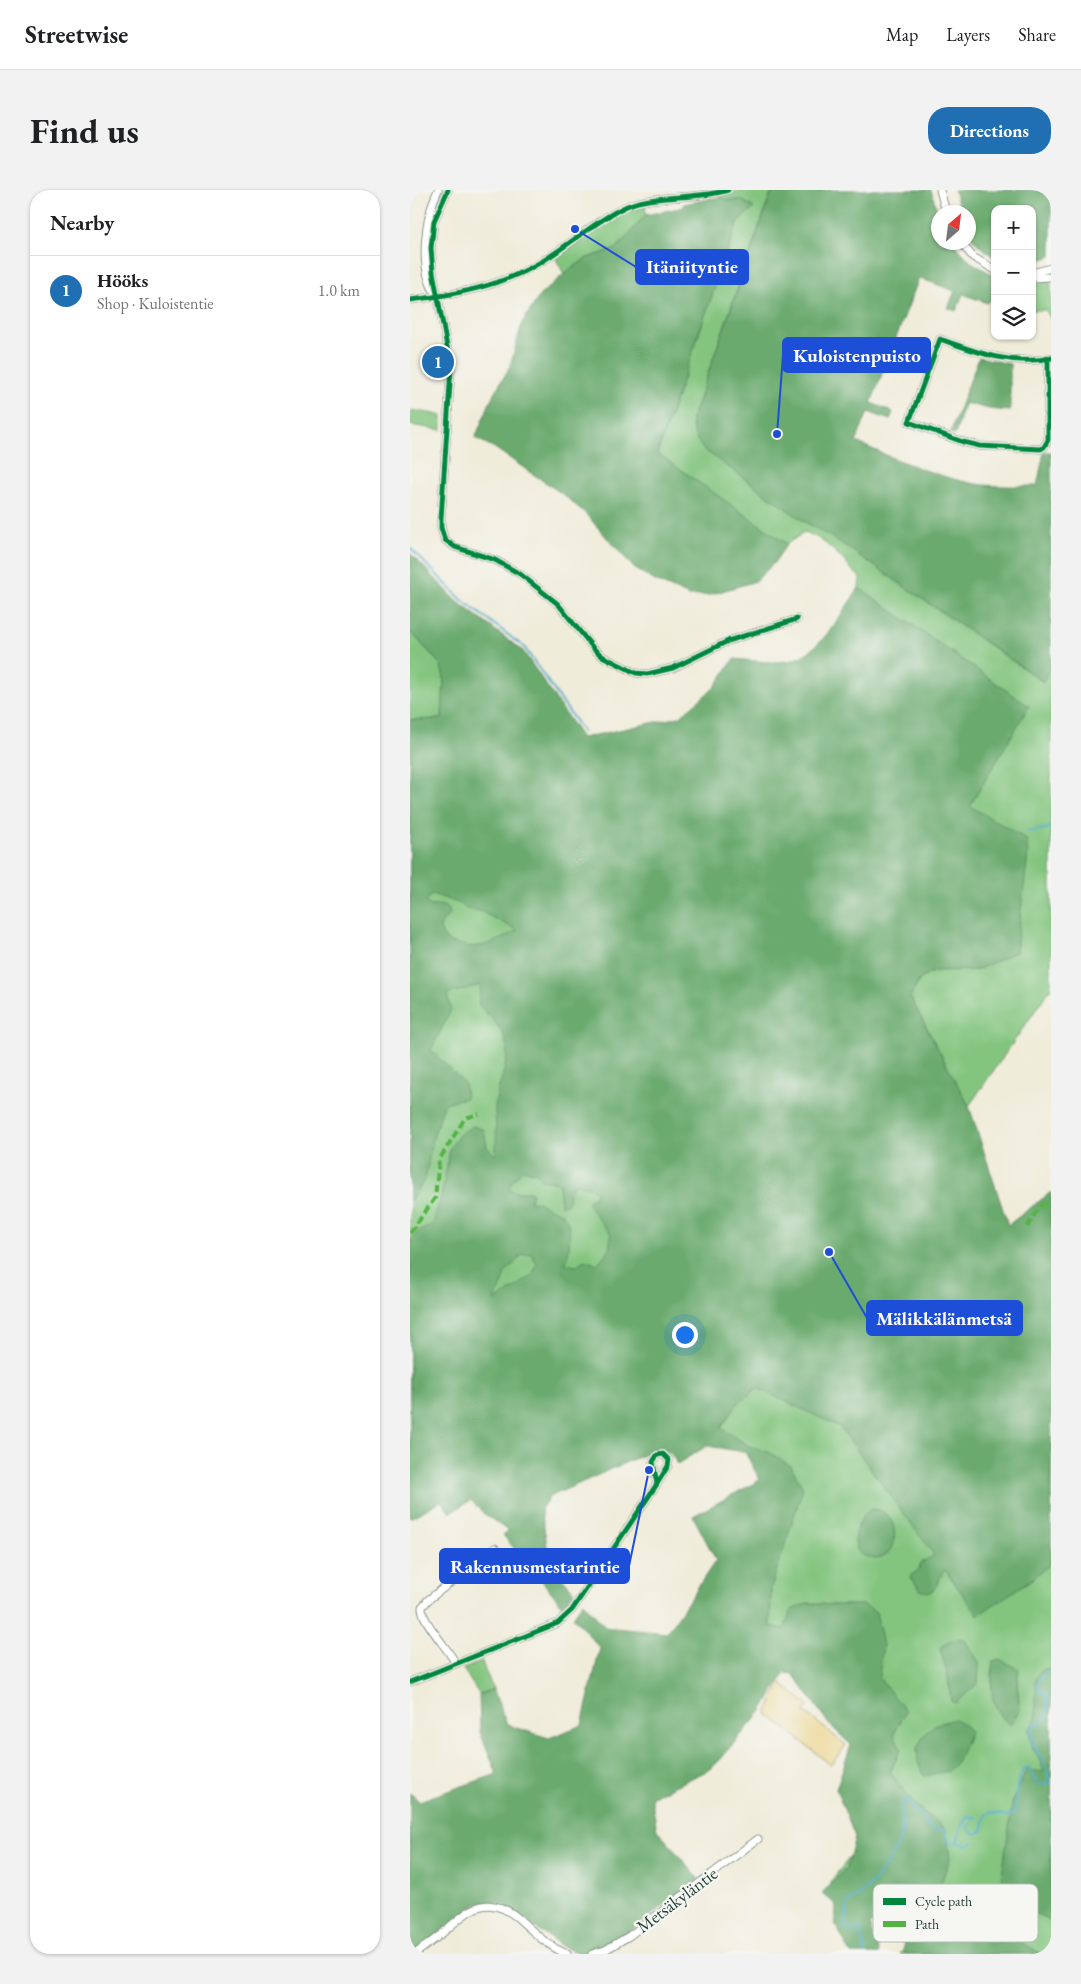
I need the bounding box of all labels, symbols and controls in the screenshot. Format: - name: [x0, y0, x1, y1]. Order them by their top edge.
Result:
- text: Streetwise: [25, 19, 128, 50]
- text: Map: [886, 23, 918, 46]
- text: Layers: [946, 23, 990, 46]
- text: Share: [1018, 23, 1056, 46]
- button: Directions: [928, 107, 1051, 154]
- text: Find us: [30, 108, 139, 153]
- north arrow: [931, 205, 976, 250]
- map controls: [991, 205, 1036, 340]
- button: +: [991, 205, 1036, 250]
- text: Nearby: [50, 209, 114, 236]
- callout: Itäniityntie: [636, 250, 748, 284]
- button: −: [991, 250, 1036, 295]
- text: Itäniityntie: [646, 254, 738, 279]
- text: Hööks: [97, 268, 148, 293]
- text: 1: [62, 280, 70, 301]
- text: 1.0 km: [318, 280, 360, 301]
- text: Shop · Kuloistentie: [97, 293, 214, 314]
- button: layers: [991, 295, 1036, 340]
- callout: Kuloistenpuisto: [783, 338, 930, 372]
- pin: 1: [422, 343, 454, 381]
- text: Kuloistenpuisto: [793, 343, 921, 368]
- callout: Mälikkälänmetsä: [867, 1301, 1022, 1335]
- text: Mälikkälänmetsä: [876, 1306, 1012, 1331]
- your location: [672, 1322, 698, 1348]
- callout: Rakennusmestarintie: [440, 1549, 629, 1583]
- text: Rakennusmestarintie: [450, 1554, 620, 1579]
- street label: Metsäkyläntie: [631, 1862, 722, 1938]
- legend: [873, 1884, 1038, 1942]
- text: Cycle path: [915, 1892, 972, 1910]
- text: Path: [915, 1915, 939, 1933]

